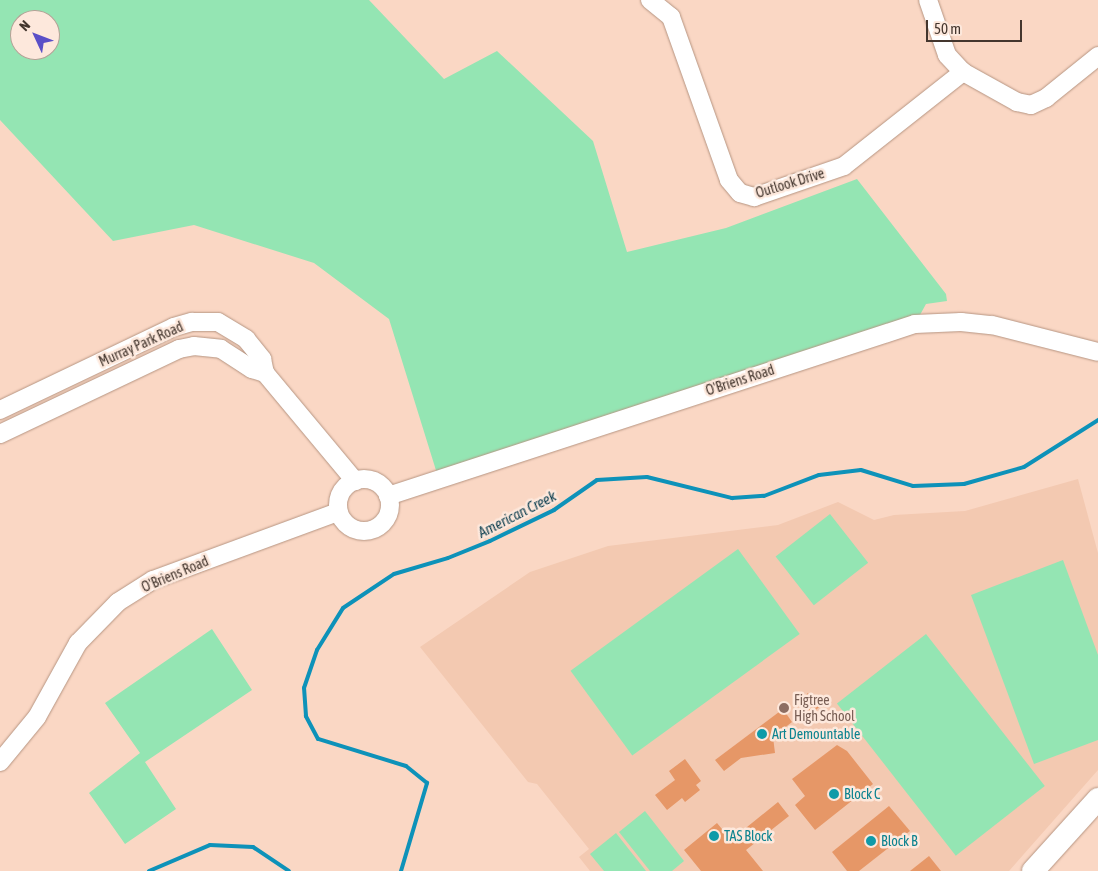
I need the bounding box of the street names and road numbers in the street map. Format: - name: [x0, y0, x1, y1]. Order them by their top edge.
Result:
- street label: Outlook Drive: [754, 165, 826, 201]
- street label: Murray Park Road: [96, 318, 186, 370]
- street label: O'Briens Road: [704, 361, 776, 399]
- street label: O'Briens Road: [139, 552, 211, 596]

